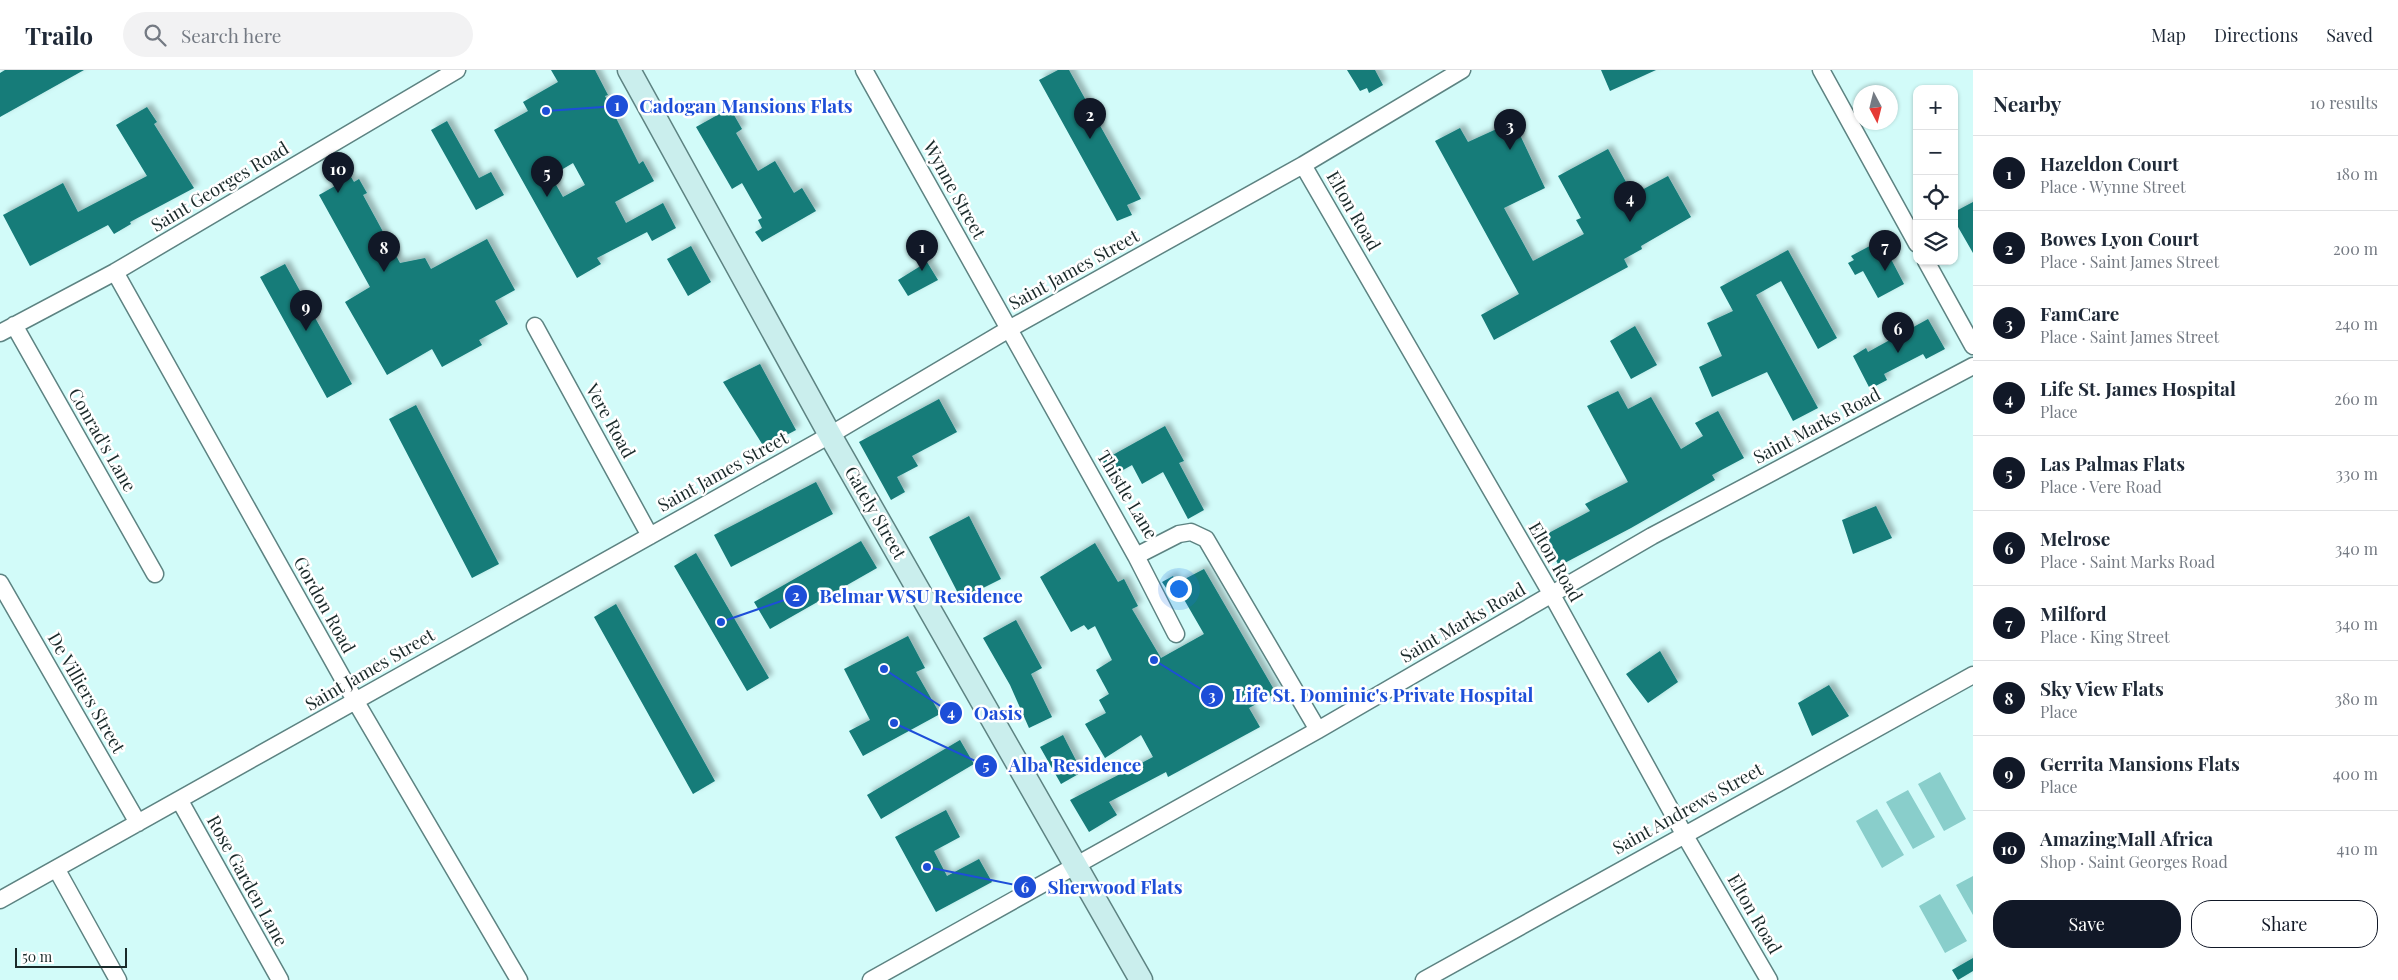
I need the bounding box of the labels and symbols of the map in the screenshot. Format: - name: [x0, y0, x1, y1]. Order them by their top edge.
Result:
- north arrow: [1853, 85, 1898, 130]
- callout: Cadogan Mansions Flats: [605, 89, 863, 123]
- text: Cadogan Mansions Flats: [639, 92, 853, 118]
- text: 1: [614, 95, 620, 115]
- pin: 2: [1074, 98, 1106, 139]
- pin: 3: [1494, 109, 1526, 150]
- street label: Saint Georges Road: [146, 135, 293, 237]
- street label: Wynne Street: [918, 135, 992, 243]
- pin: 10: [322, 152, 354, 193]
- pin: 5: [531, 156, 563, 197]
- street label: Elton Road: [1321, 166, 1387, 255]
- pin: 4: [1614, 181, 1646, 222]
- street label: Saint James Street: [1004, 223, 1144, 315]
- pin: 1: [906, 230, 938, 271]
- pin: 7: [1869, 230, 1901, 271]
- pin: 8: [368, 231, 400, 272]
- pin: 9: [290, 290, 322, 331]
- pin: 6: [1882, 312, 1914, 353]
- street label: Vere Road: [580, 378, 641, 462]
- street label: Saint Marks Road: [1749, 381, 1885, 469]
- street label: Conrad's Lane: [64, 383, 142, 496]
- street label: Saint James Street: [653, 425, 793, 517]
- street label: Thistle Lane: [1092, 446, 1164, 543]
- street label: Gately Street: [840, 462, 912, 564]
- street label: Elton Road: [1523, 517, 1589, 606]
- street label: Gordon Road: [289, 552, 361, 657]
- your location: [1166, 576, 1192, 602]
- street label: Saint Marks Road: [1396, 576, 1530, 668]
- callout: Belmar WSU Residence: [784, 579, 1033, 613]
- text: Belmar WSU Residence: [819, 582, 1023, 608]
- text: 2: [792, 585, 800, 605]
- street label: Saint James Street: [300, 622, 439, 716]
- street label: De Villiers Street: [43, 628, 131, 758]
- callout: Life St. Dominic's Private Hospital: [1200, 679, 1544, 713]
- text: Life St. Dominic's Private Hospital: [1235, 681, 1534, 707]
- text: 3: [1208, 685, 1216, 705]
- callout: Oasis: [939, 696, 1032, 730]
- text: Oasis: [974, 699, 1022, 725]
- text: 4: [947, 702, 955, 722]
- callout: Alba Residence: [973, 749, 1151, 783]
- text: Alba Residence: [1008, 751, 1141, 777]
- text: 5: [983, 755, 990, 775]
- street label: Saint Andrews Street: [1608, 756, 1768, 859]
- street label: Rose Garden Lane: [202, 811, 294, 950]
- street label: Elton Road: [1722, 869, 1788, 958]
- callout: Sherwood Flats: [1013, 870, 1193, 904]
- text: Sherwood Flats: [1047, 873, 1183, 899]
- text: 6: [1021, 877, 1029, 897]
- scale bar: [15, 945, 128, 968]

